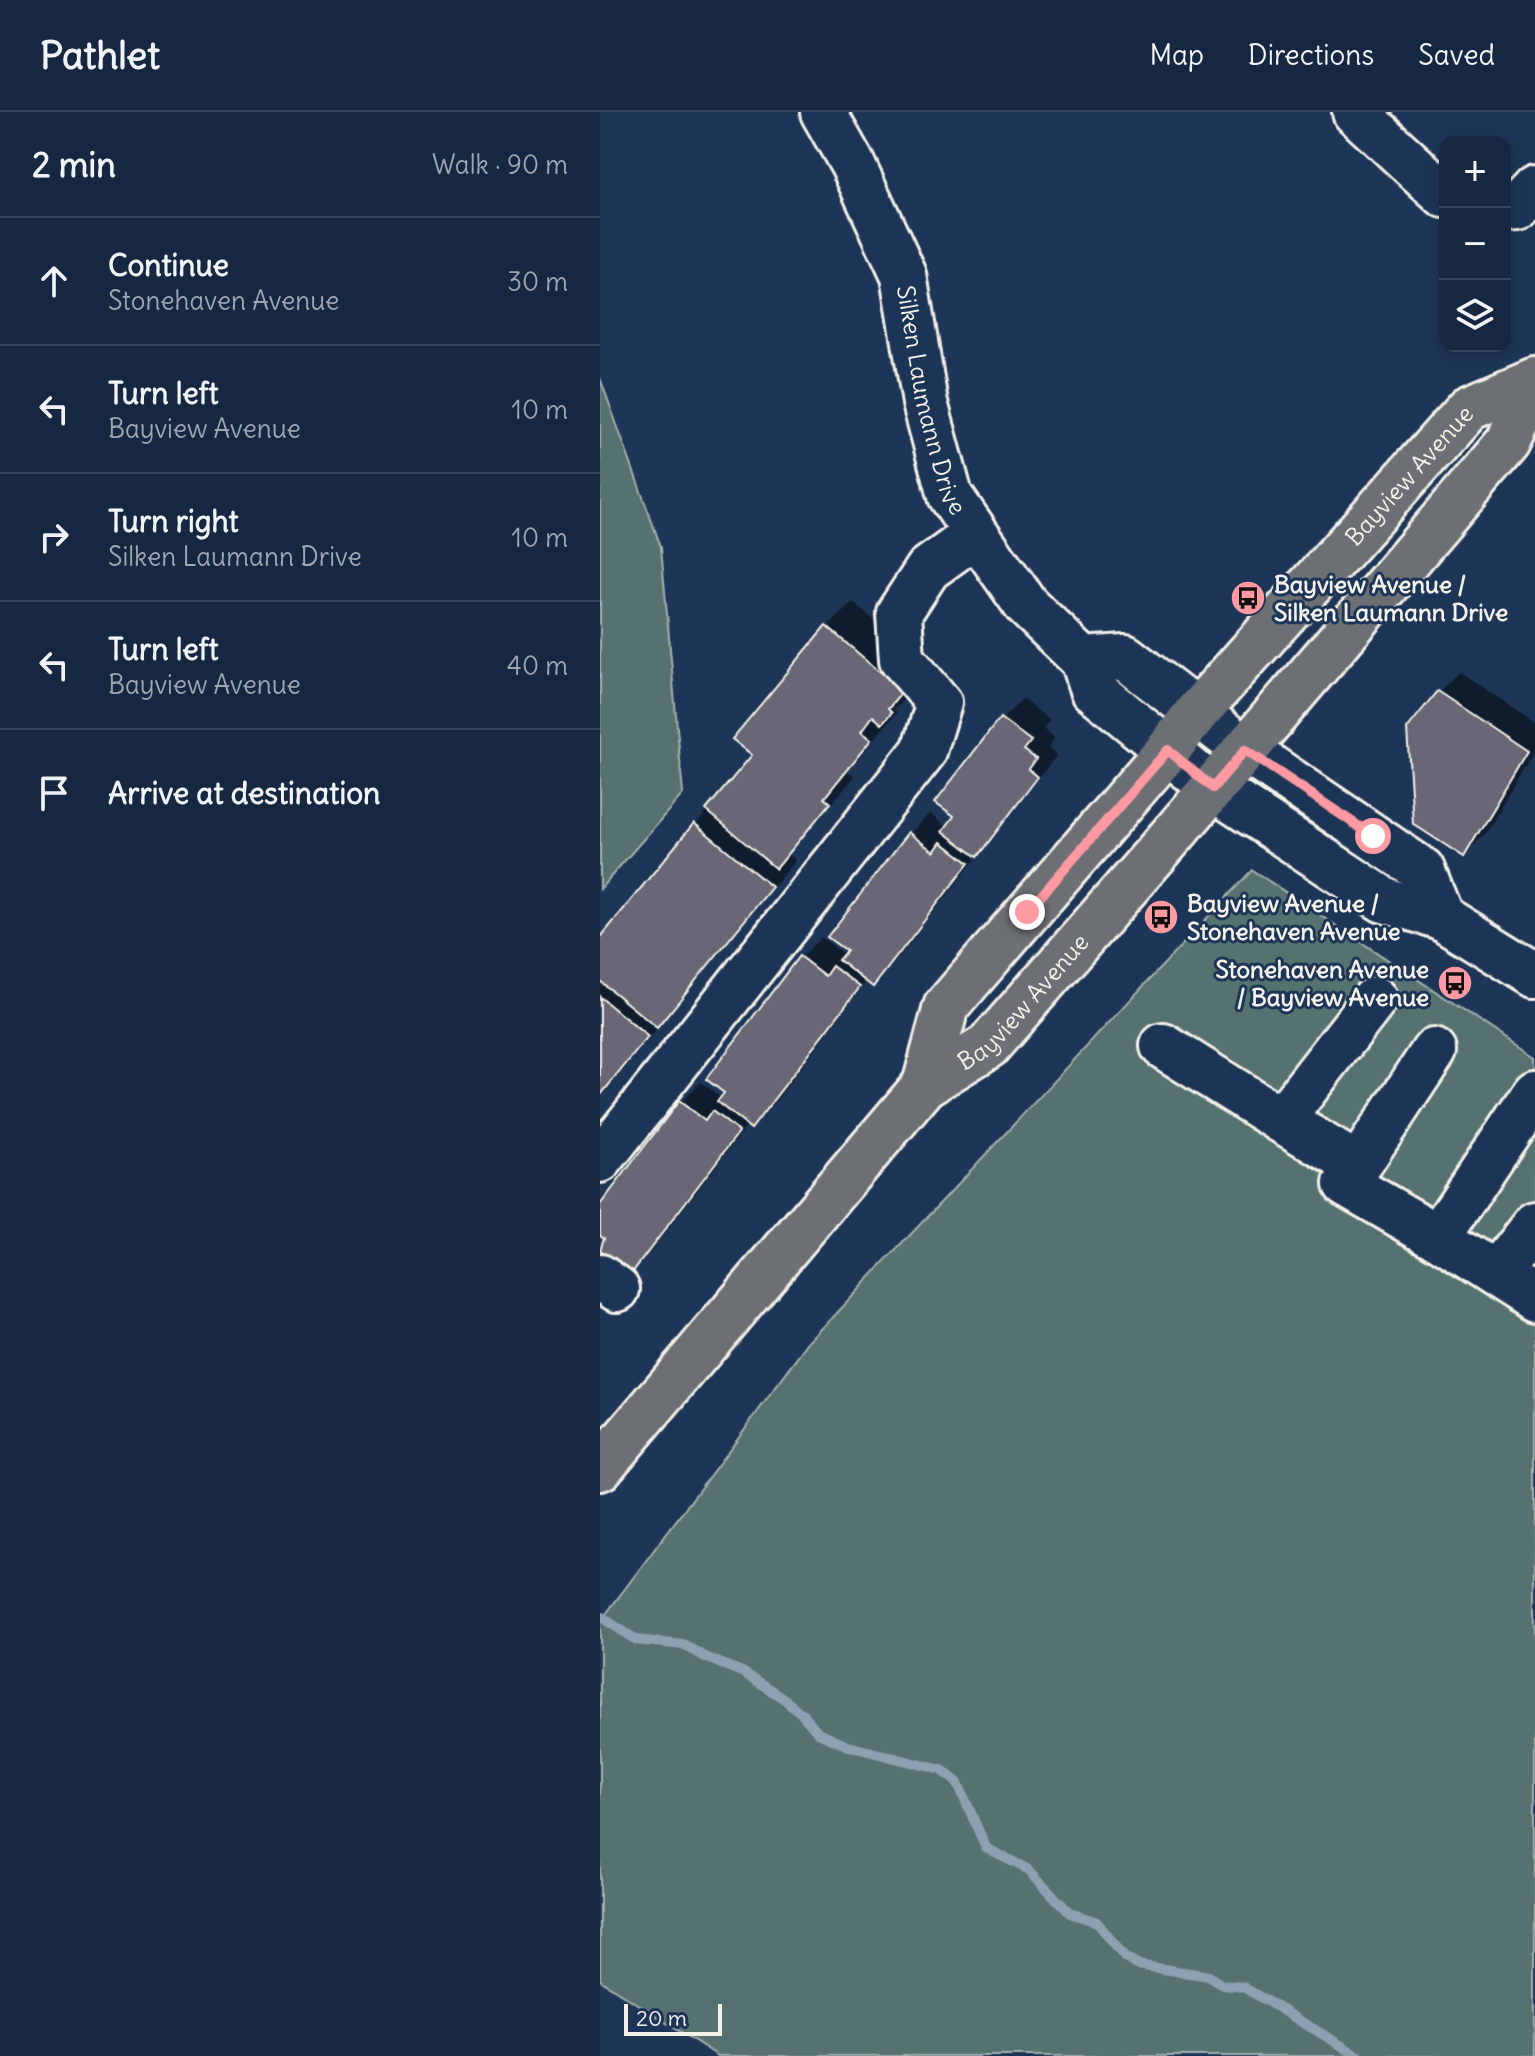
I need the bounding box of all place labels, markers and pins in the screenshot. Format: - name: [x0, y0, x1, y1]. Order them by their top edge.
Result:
- place label: Bayview Avenue / Silken Laumann Drive: [1274, 569, 1508, 627]
- bus stop icon: Bayview Avenue / Silken Laumann Drive: [1229, 579, 1267, 617]
- place label: Bayview Avenue / Stonehaven Avenue: [1187, 888, 1401, 946]
- bus stop icon: Bayview Avenue / Stonehaven Avenue: [1142, 898, 1180, 936]
- place label: Stonehaven Avenue / Bayview Avenue: [1215, 954, 1429, 1012]
- bus stop icon: Stonehaven Avenue / Bayview Avenue: [1436, 964, 1474, 1002]

